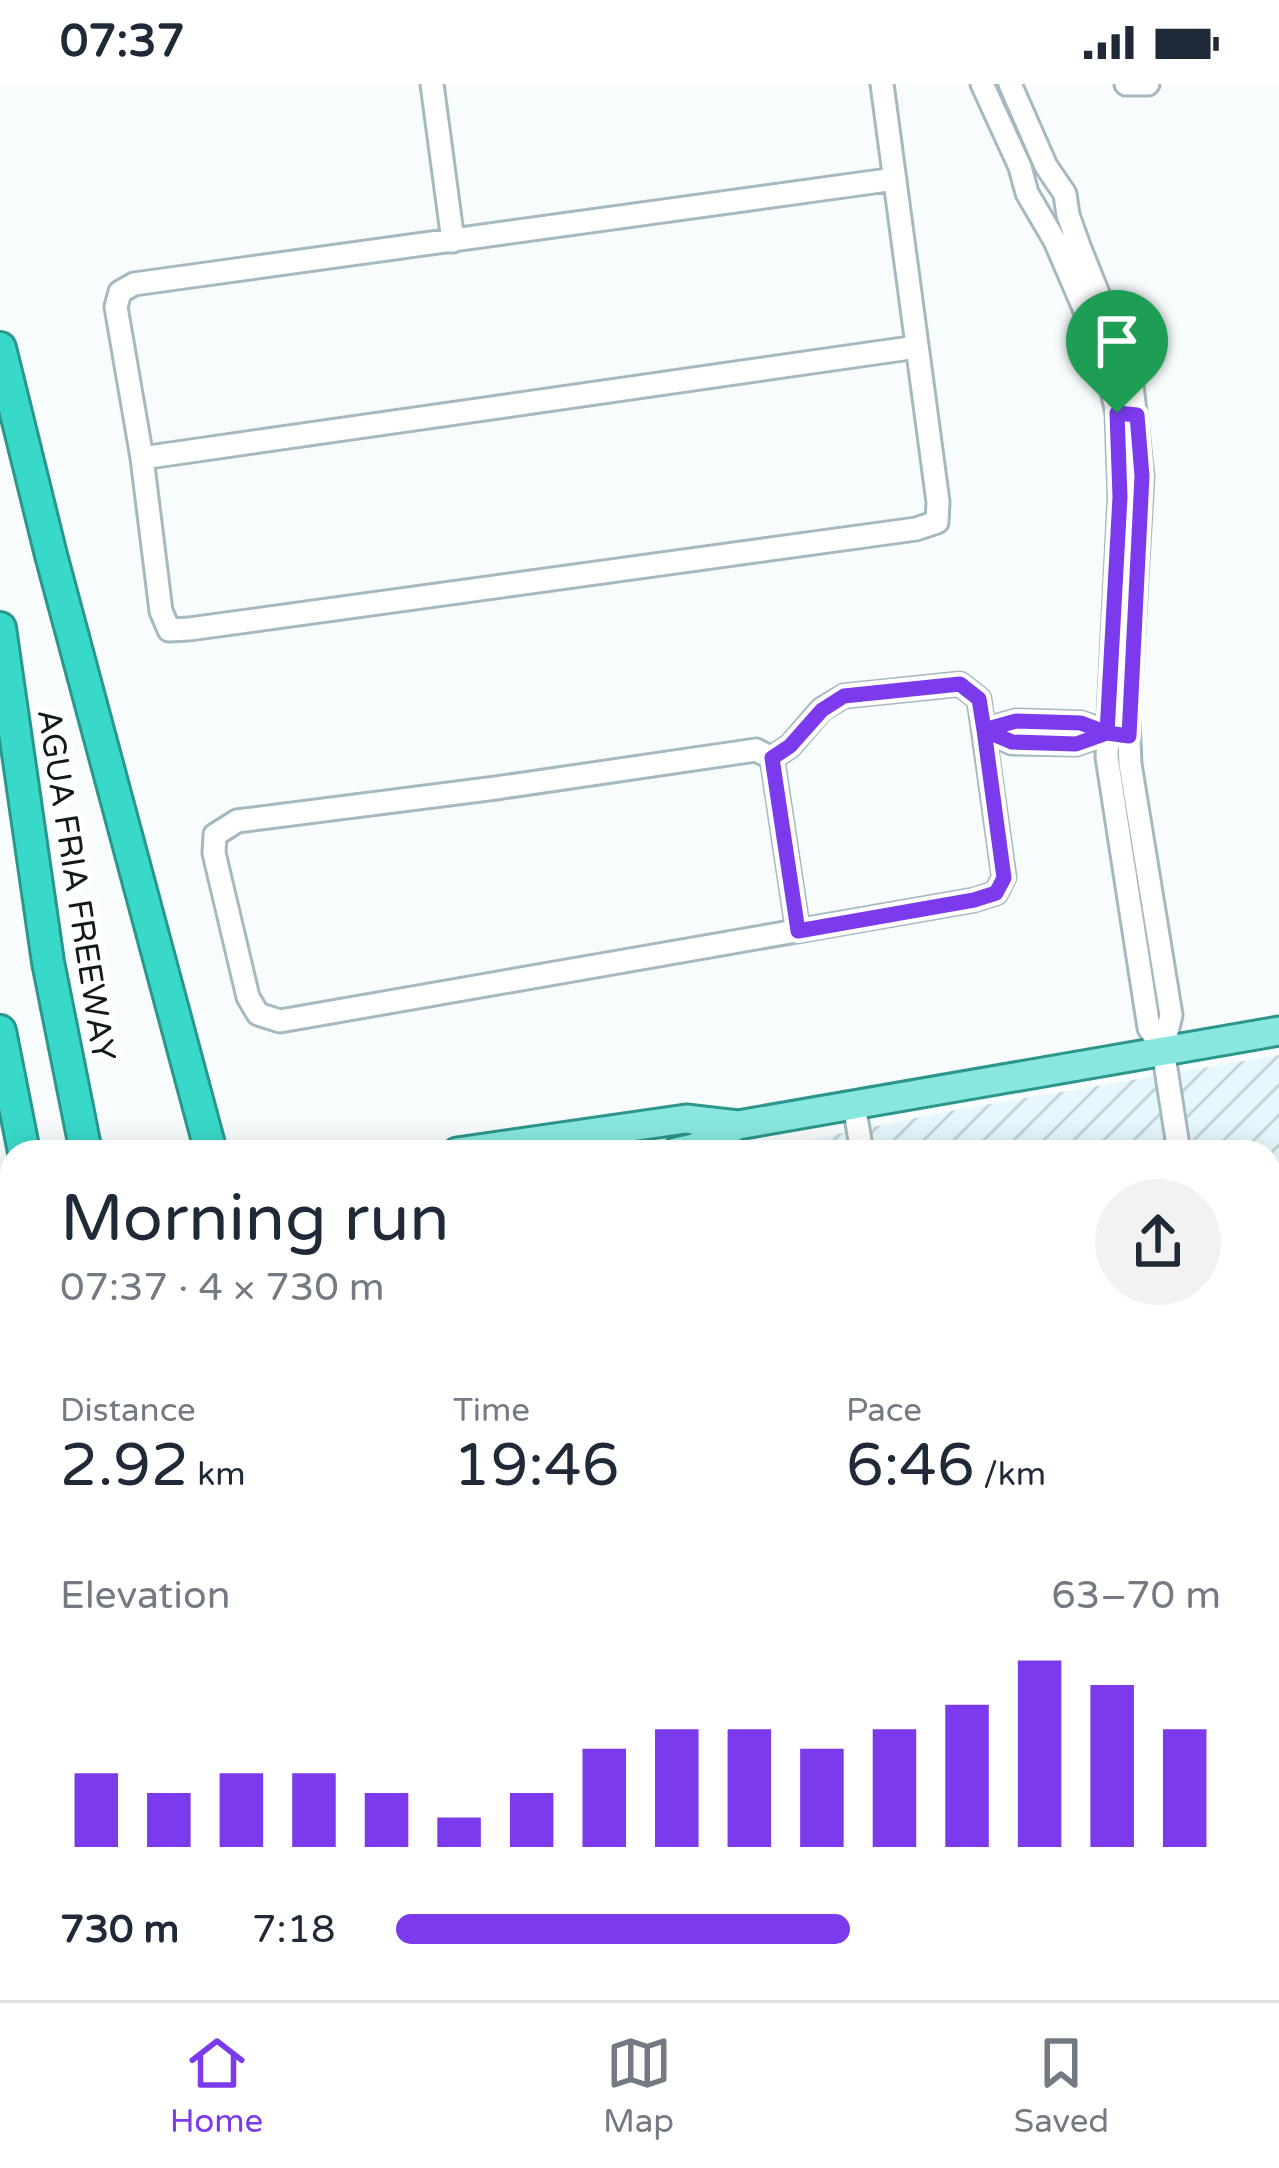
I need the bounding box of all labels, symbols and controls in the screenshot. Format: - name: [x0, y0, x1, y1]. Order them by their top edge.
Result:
- text: 07:37: [60, 15, 185, 69]
- pin: [1066, 290, 1168, 413]
- icon: arrive: [1084, 308, 1150, 374]
- street label: AGUA FRIA FREEWAY: [29, 706, 123, 1064]
- text: Morning run: [60, 1179, 450, 1259]
- button: share: [1095, 1179, 1221, 1305]
- text: 07:37 · 4 × 730 m: [60, 1264, 385, 1311]
- text: Distance: [60, 1391, 196, 1430]
- text: Time: [453, 1391, 530, 1430]
- text: Pace: [846, 1391, 922, 1430]
- text: 2.92: [60, 1430, 189, 1502]
- text: 19:46: [453, 1430, 619, 1502]
- text: 6:46: [846, 1430, 975, 1502]
- text: km: [189, 1455, 246, 1494]
- text: /km: [975, 1455, 1046, 1494]
- text: Elevation: [60, 1572, 230, 1619]
- text: 63–70 m: [1051, 1572, 1221, 1619]
- text: 730 m: [60, 1906, 179, 1953]
- text: 7:18: [252, 1906, 336, 1953]
- tab: Home: [170, 2030, 263, 2141]
- tab: Map: [603, 2030, 674, 2141]
- tab: Saved: [1014, 2030, 1109, 2141]

